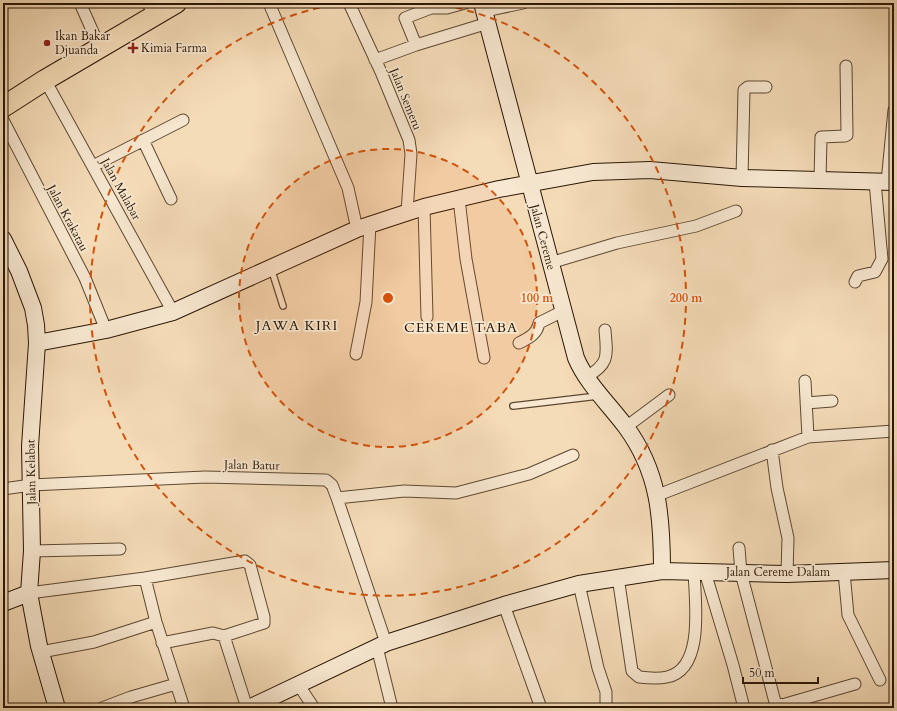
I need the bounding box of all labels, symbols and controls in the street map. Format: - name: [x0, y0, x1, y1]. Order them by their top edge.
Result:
- place label: Ikan Bakar Djuanda: [55, 28, 111, 58]
- marker: Ikan Bakar Djuanda: [42, 38, 52, 48]
- place label: Kimia Farma: [141, 40, 208, 56]
- marker: Kimia Farma: [128, 43, 138, 53]
- street label: Jalan Semeru: [386, 64, 426, 133]
- street label: Jalan Malabar: [96, 154, 145, 223]
- street label: Jalan Krakatau: [43, 180, 92, 254]
- street label: Jalan Cereme: [526, 200, 559, 272]
- text: 100 m: [521, 290, 554, 306]
- text: 200 m: [670, 290, 703, 306]
- centre of rings: [381, 291, 395, 305]
- district label: JAWA KIRI: [254, 316, 338, 335]
- district label: CEREME TABA: [404, 318, 518, 337]
- street label: Jalan Kelabat: [22, 439, 40, 507]
- street label: Jalan Batur: [222, 456, 281, 473]
- street label: Jalan Cereme Dalam: [724, 564, 831, 580]
- scale bar: [743, 659, 818, 685]
- text: 50 m: [749, 665, 776, 681]

